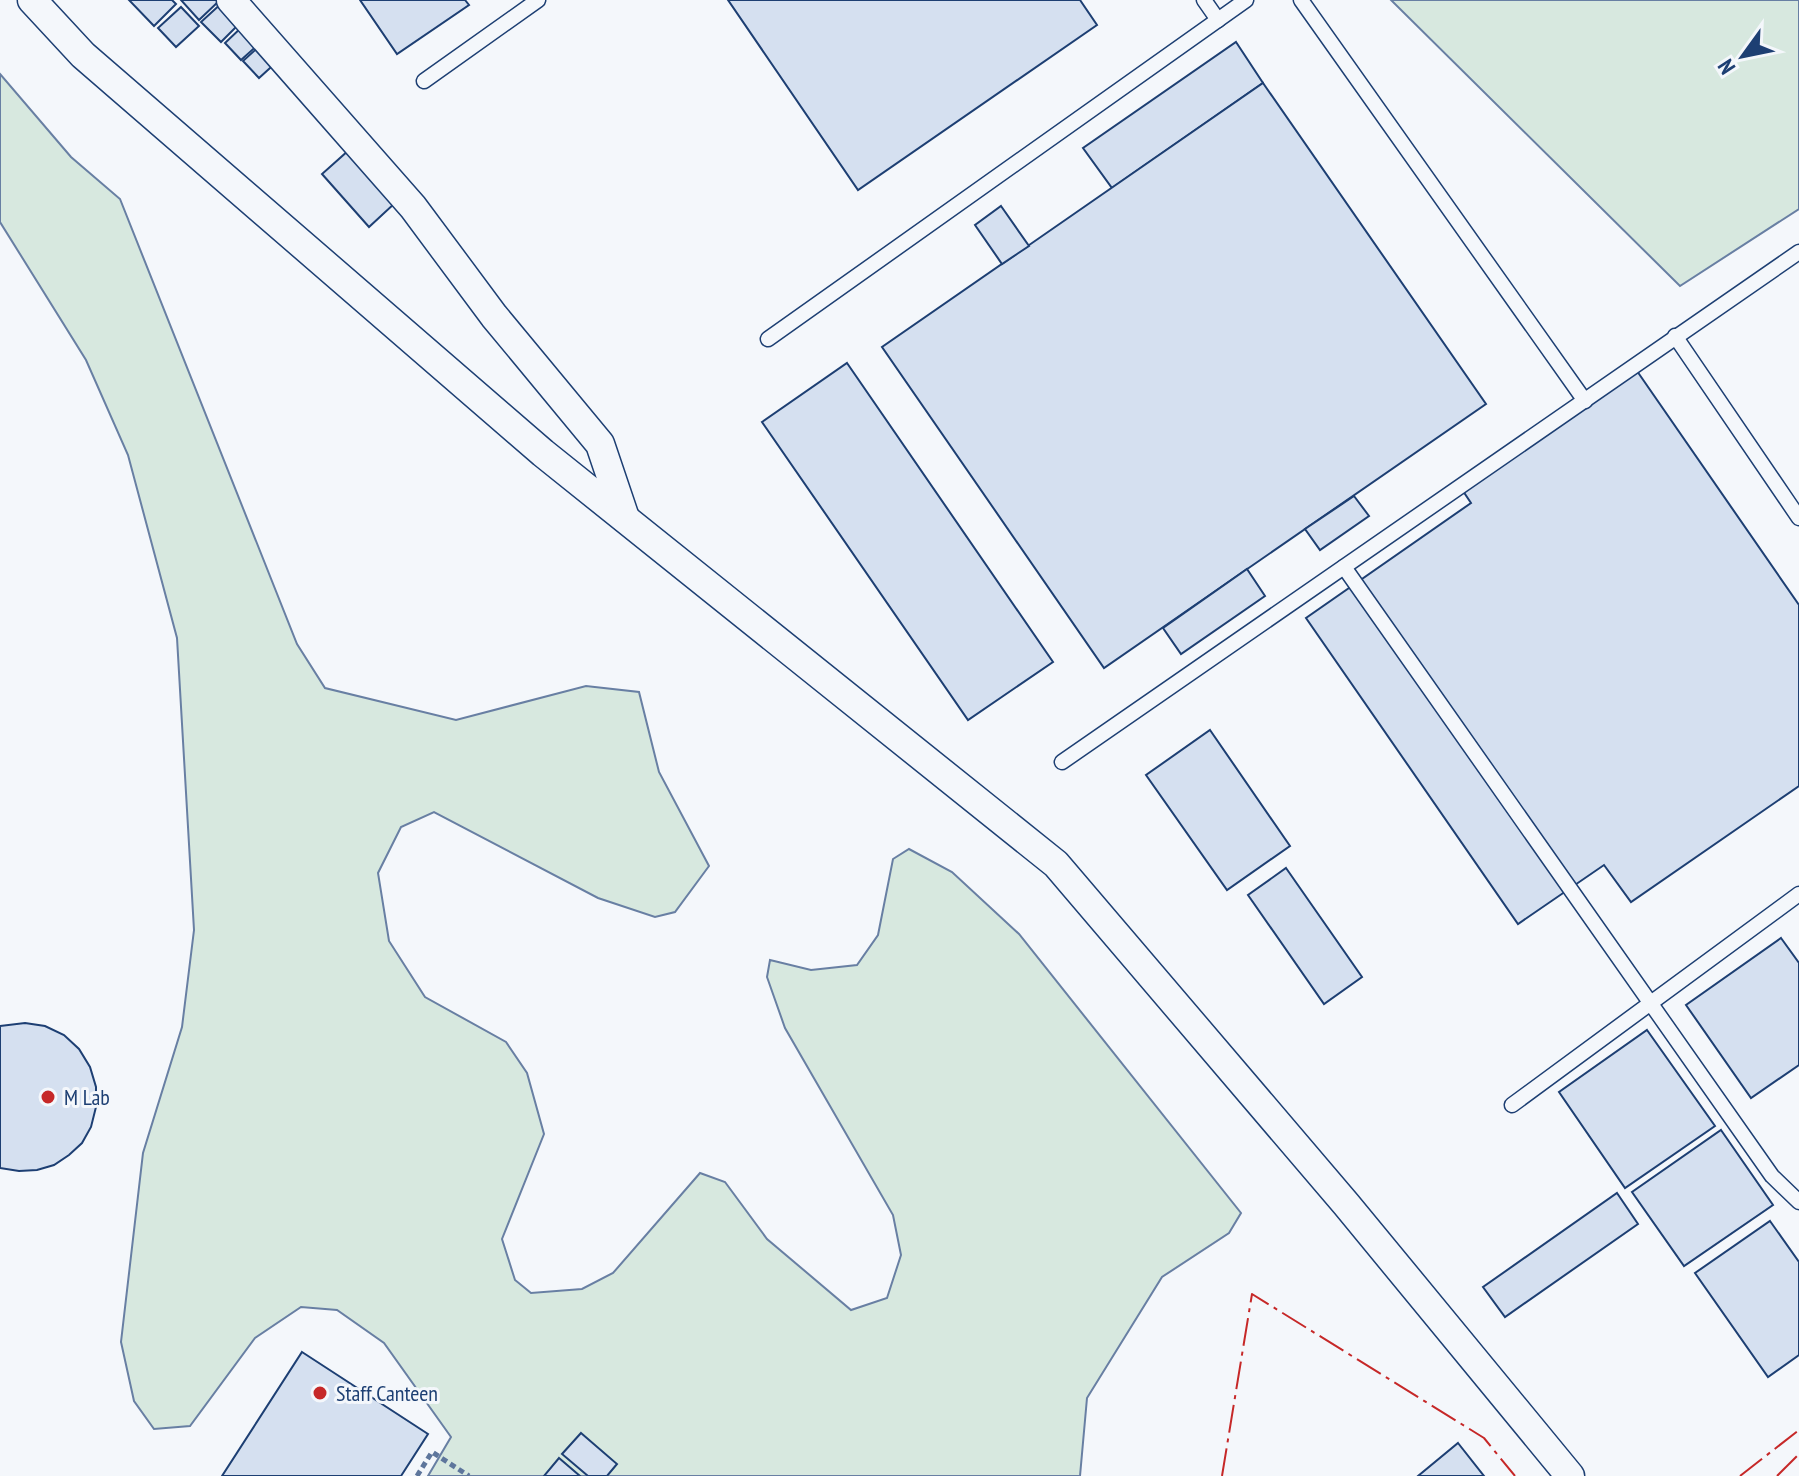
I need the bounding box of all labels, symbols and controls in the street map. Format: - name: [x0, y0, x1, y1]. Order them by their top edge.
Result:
- north arrow: [1703, 16, 1783, 96]
- text: N: [1711, 54, 1741, 80]
- place label: M Lab: [64, 1083, 110, 1111]
- marker: M Lab: [39, 1088, 57, 1106]
- place label: Staff Canteen: [336, 1379, 438, 1407]
- marker: Staff Canteen: [311, 1384, 329, 1402]

